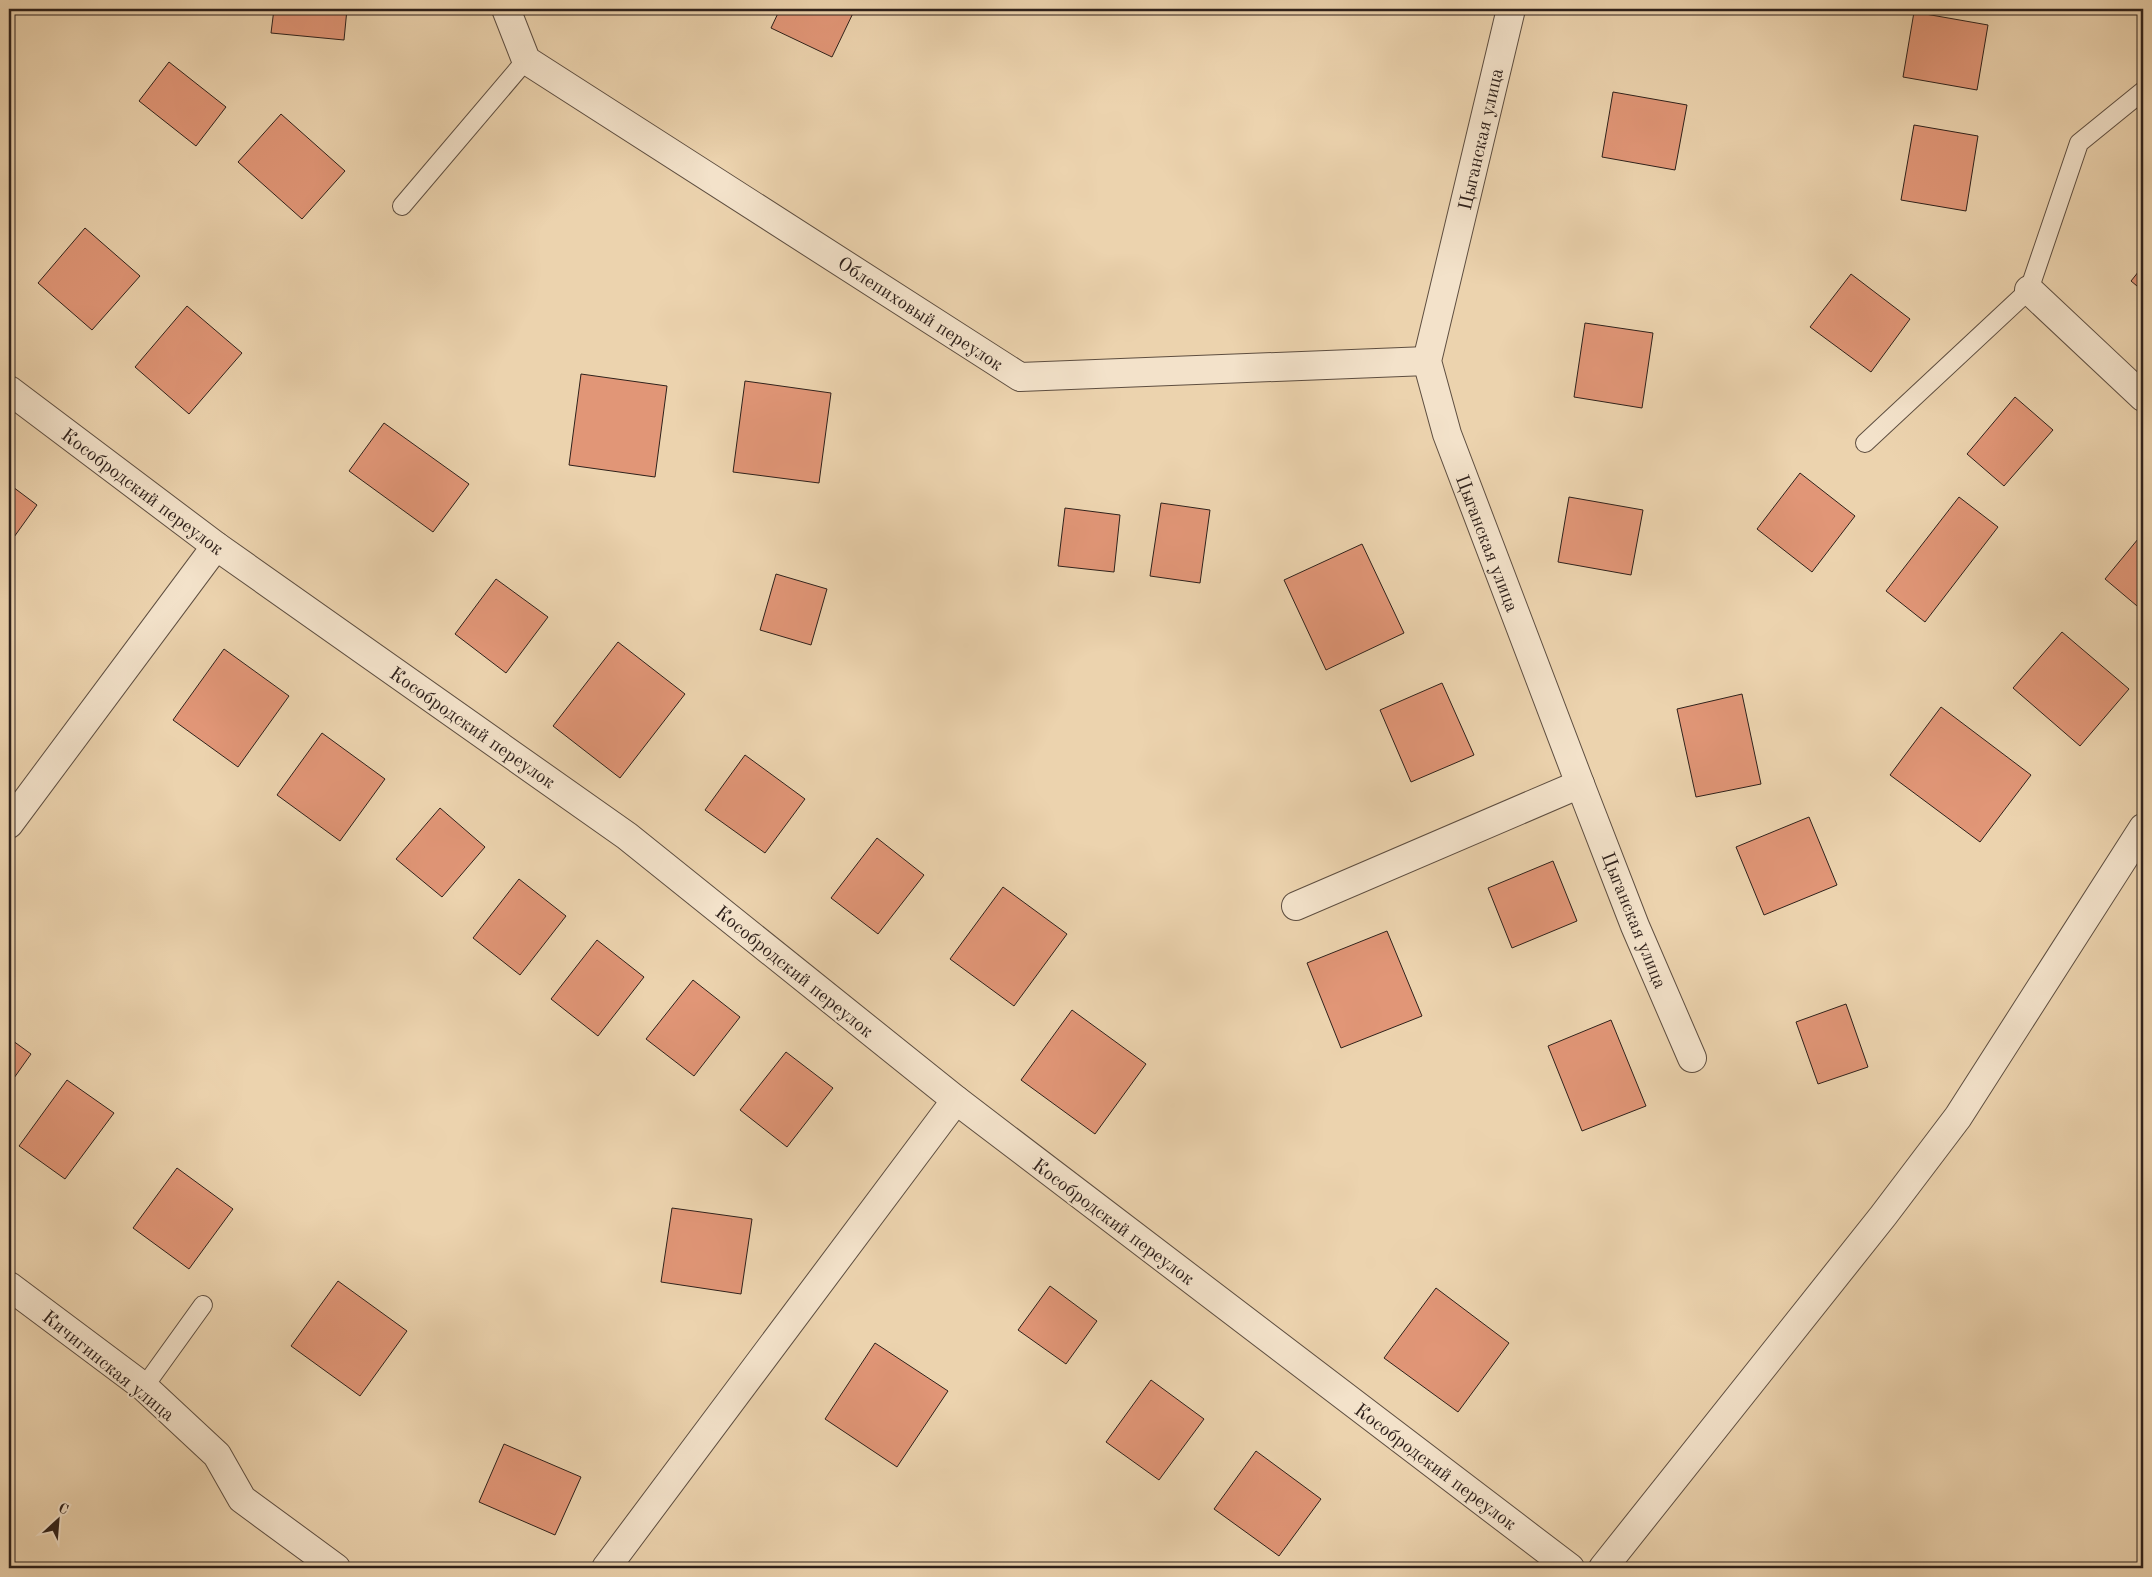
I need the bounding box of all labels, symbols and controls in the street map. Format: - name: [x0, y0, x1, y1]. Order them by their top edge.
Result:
- street label: Цыганская улица: [1457, 66, 1508, 212]
- street label: Облепиховый переулок: [834, 255, 1006, 376]
- street label: Кособродский переулок: [57, 426, 226, 560]
- street label: Цыганская улица: [1451, 473, 1521, 616]
- street label: Кособродский переулок: [385, 665, 558, 794]
- street label: Цыганская улица: [1597, 850, 1669, 992]
- street label: Кособродский переулок: [711, 903, 876, 1043]
- street label: Кособродский переулок: [1028, 1156, 1197, 1290]
- street label: Кичигинская улица: [38, 1308, 177, 1426]
- street label: Кособродский переулок: [1350, 1401, 1519, 1535]
- north arrow: [32, 1494, 82, 1544]
- text: С: [56, 1501, 70, 1518]

